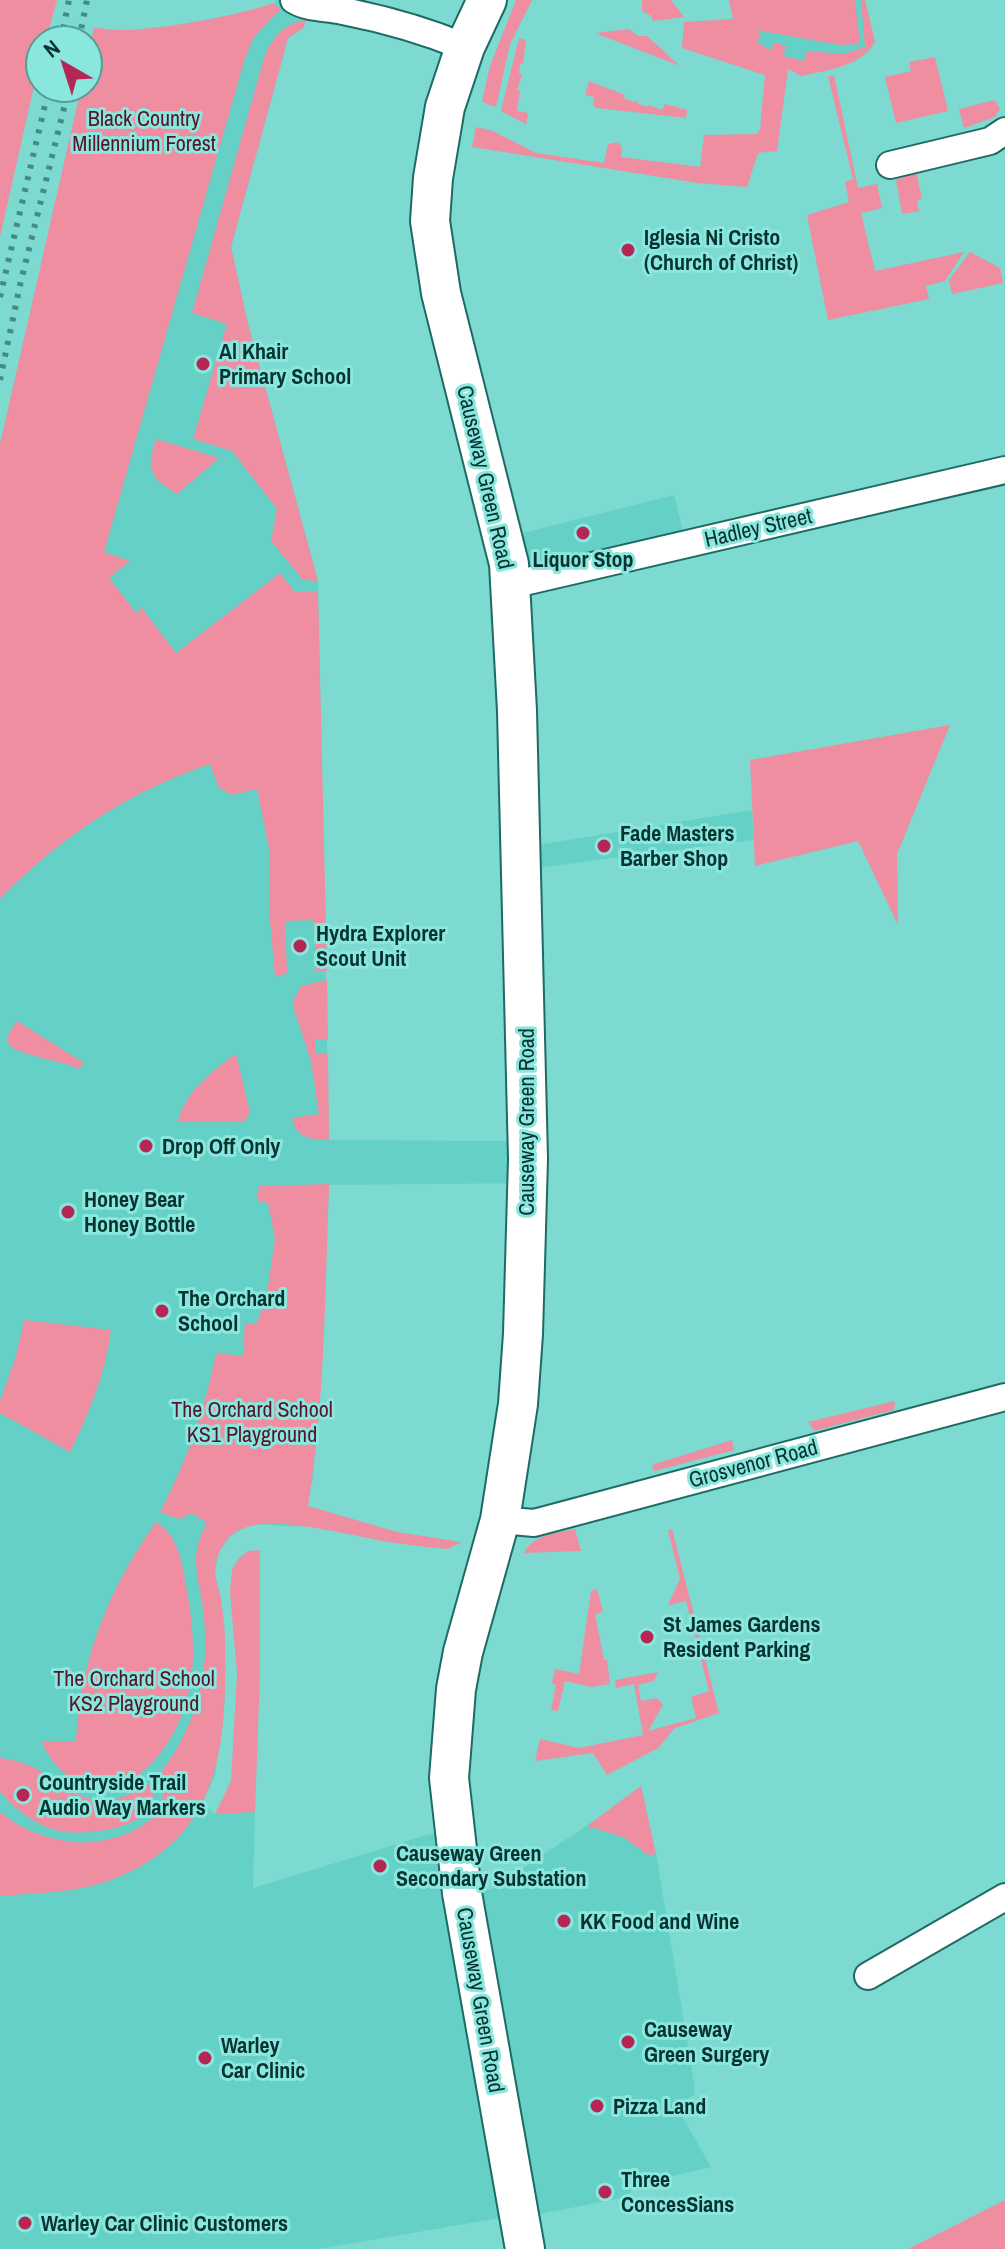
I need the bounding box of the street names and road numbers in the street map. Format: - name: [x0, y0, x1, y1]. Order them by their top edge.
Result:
- street label: Causeway Green Road: [450, 382, 522, 572]
- street label: Hadley Street: [701, 500, 815, 554]
- street label: Causeway Green Road: [511, 1028, 541, 1216]
- street label: Grosvenor Road: [685, 1431, 821, 1495]
- street label: Causeway Green Road: [450, 1905, 512, 2095]

